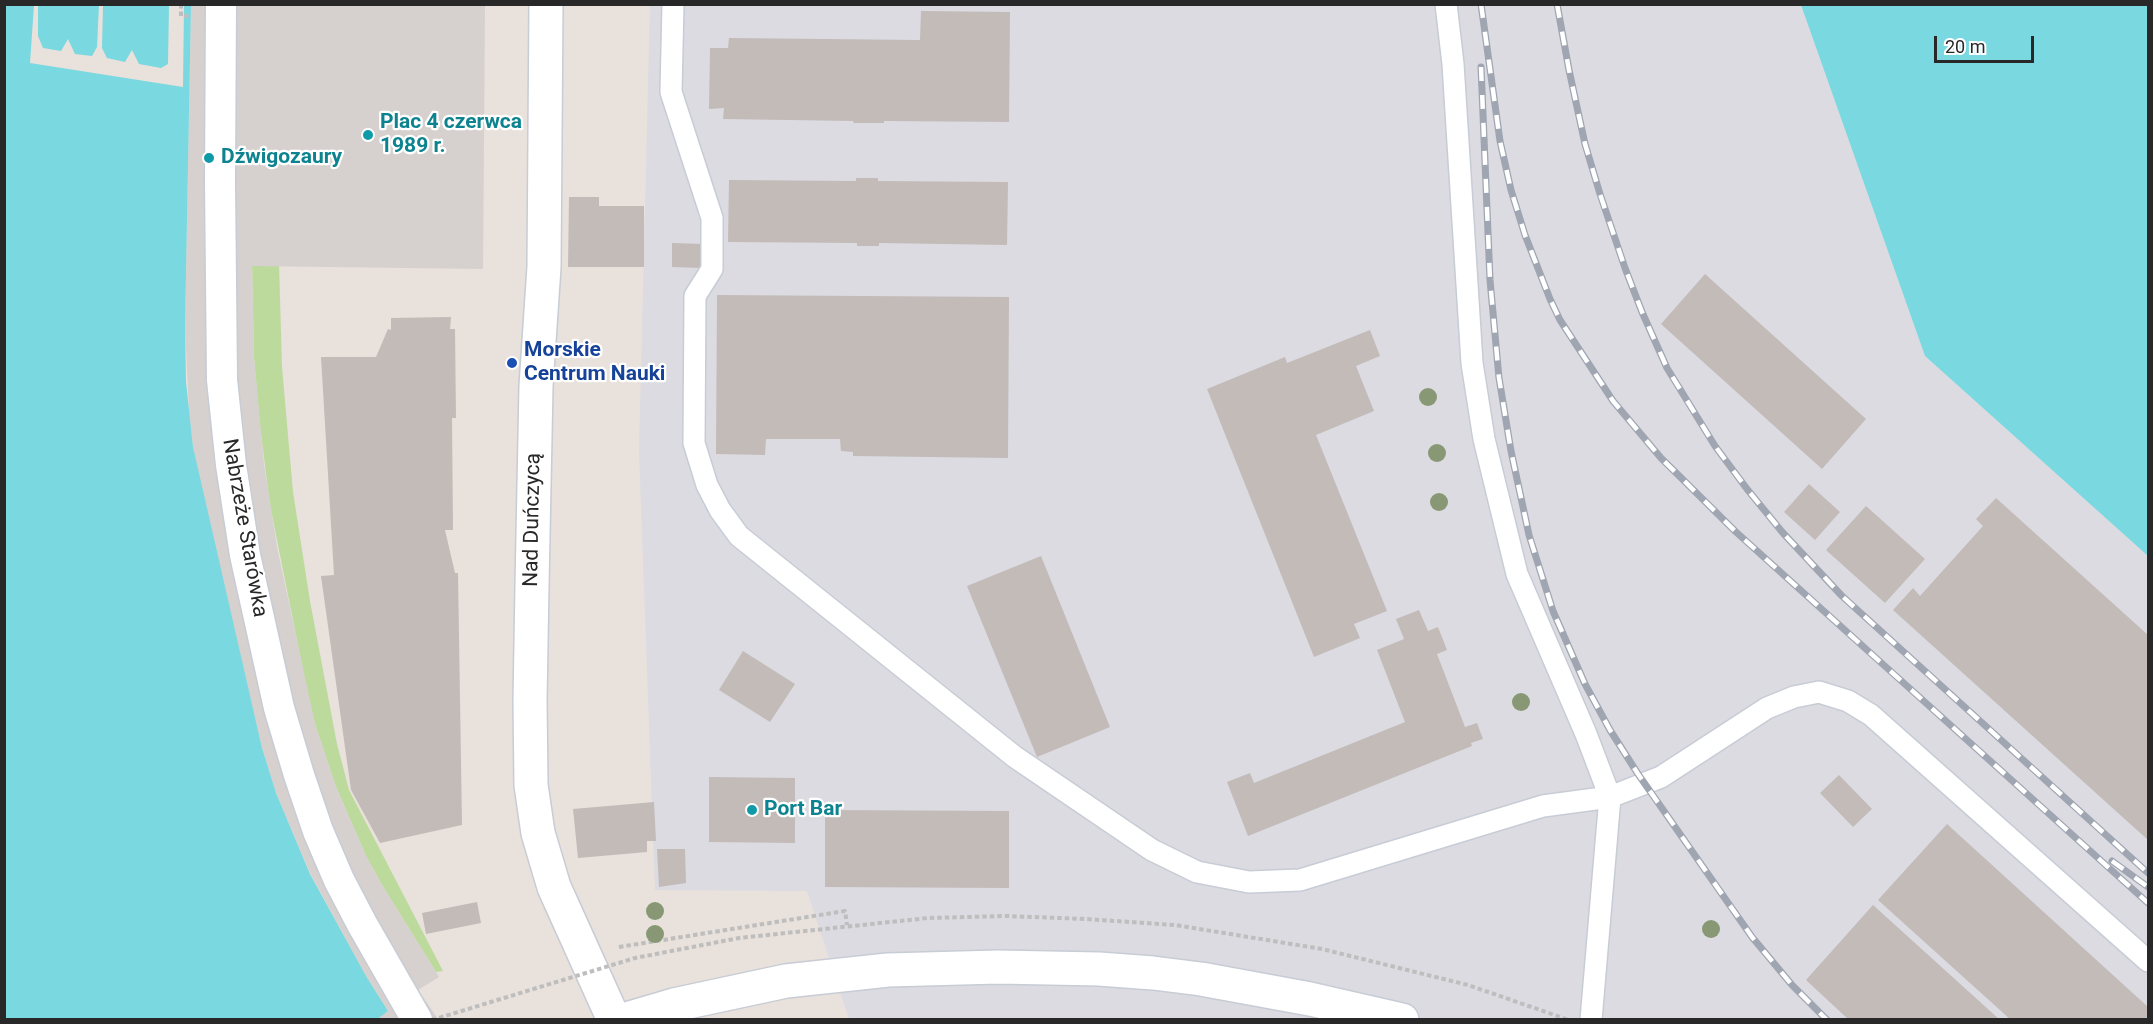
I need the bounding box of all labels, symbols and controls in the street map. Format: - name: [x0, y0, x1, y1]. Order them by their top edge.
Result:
- scale bar: [1937, 24, 2038, 62]
- text: 20 m: [1945, 36, 1985, 57]
- place label: Plac 4 czerwca 1989 r.: [380, 110, 522, 160]
- marker: Plac 4 czerwca 1989 r.: [361, 128, 375, 142]
- place label: Dźwigozaury: [221, 145, 342, 171]
- marker: Dźwigozaury: [202, 151, 216, 165]
- place label: Morskie Centrum Nauki: [524, 338, 665, 388]
- marker: Morskie Centrum Nauki: [505, 356, 519, 370]
- street label: Nabrzeże Starówka: [216, 437, 272, 619]
- street label: Nad Duńczycą: [519, 453, 547, 587]
- place label: Port Bar: [764, 797, 842, 823]
- marker: Port Bar: [745, 803, 759, 817]

